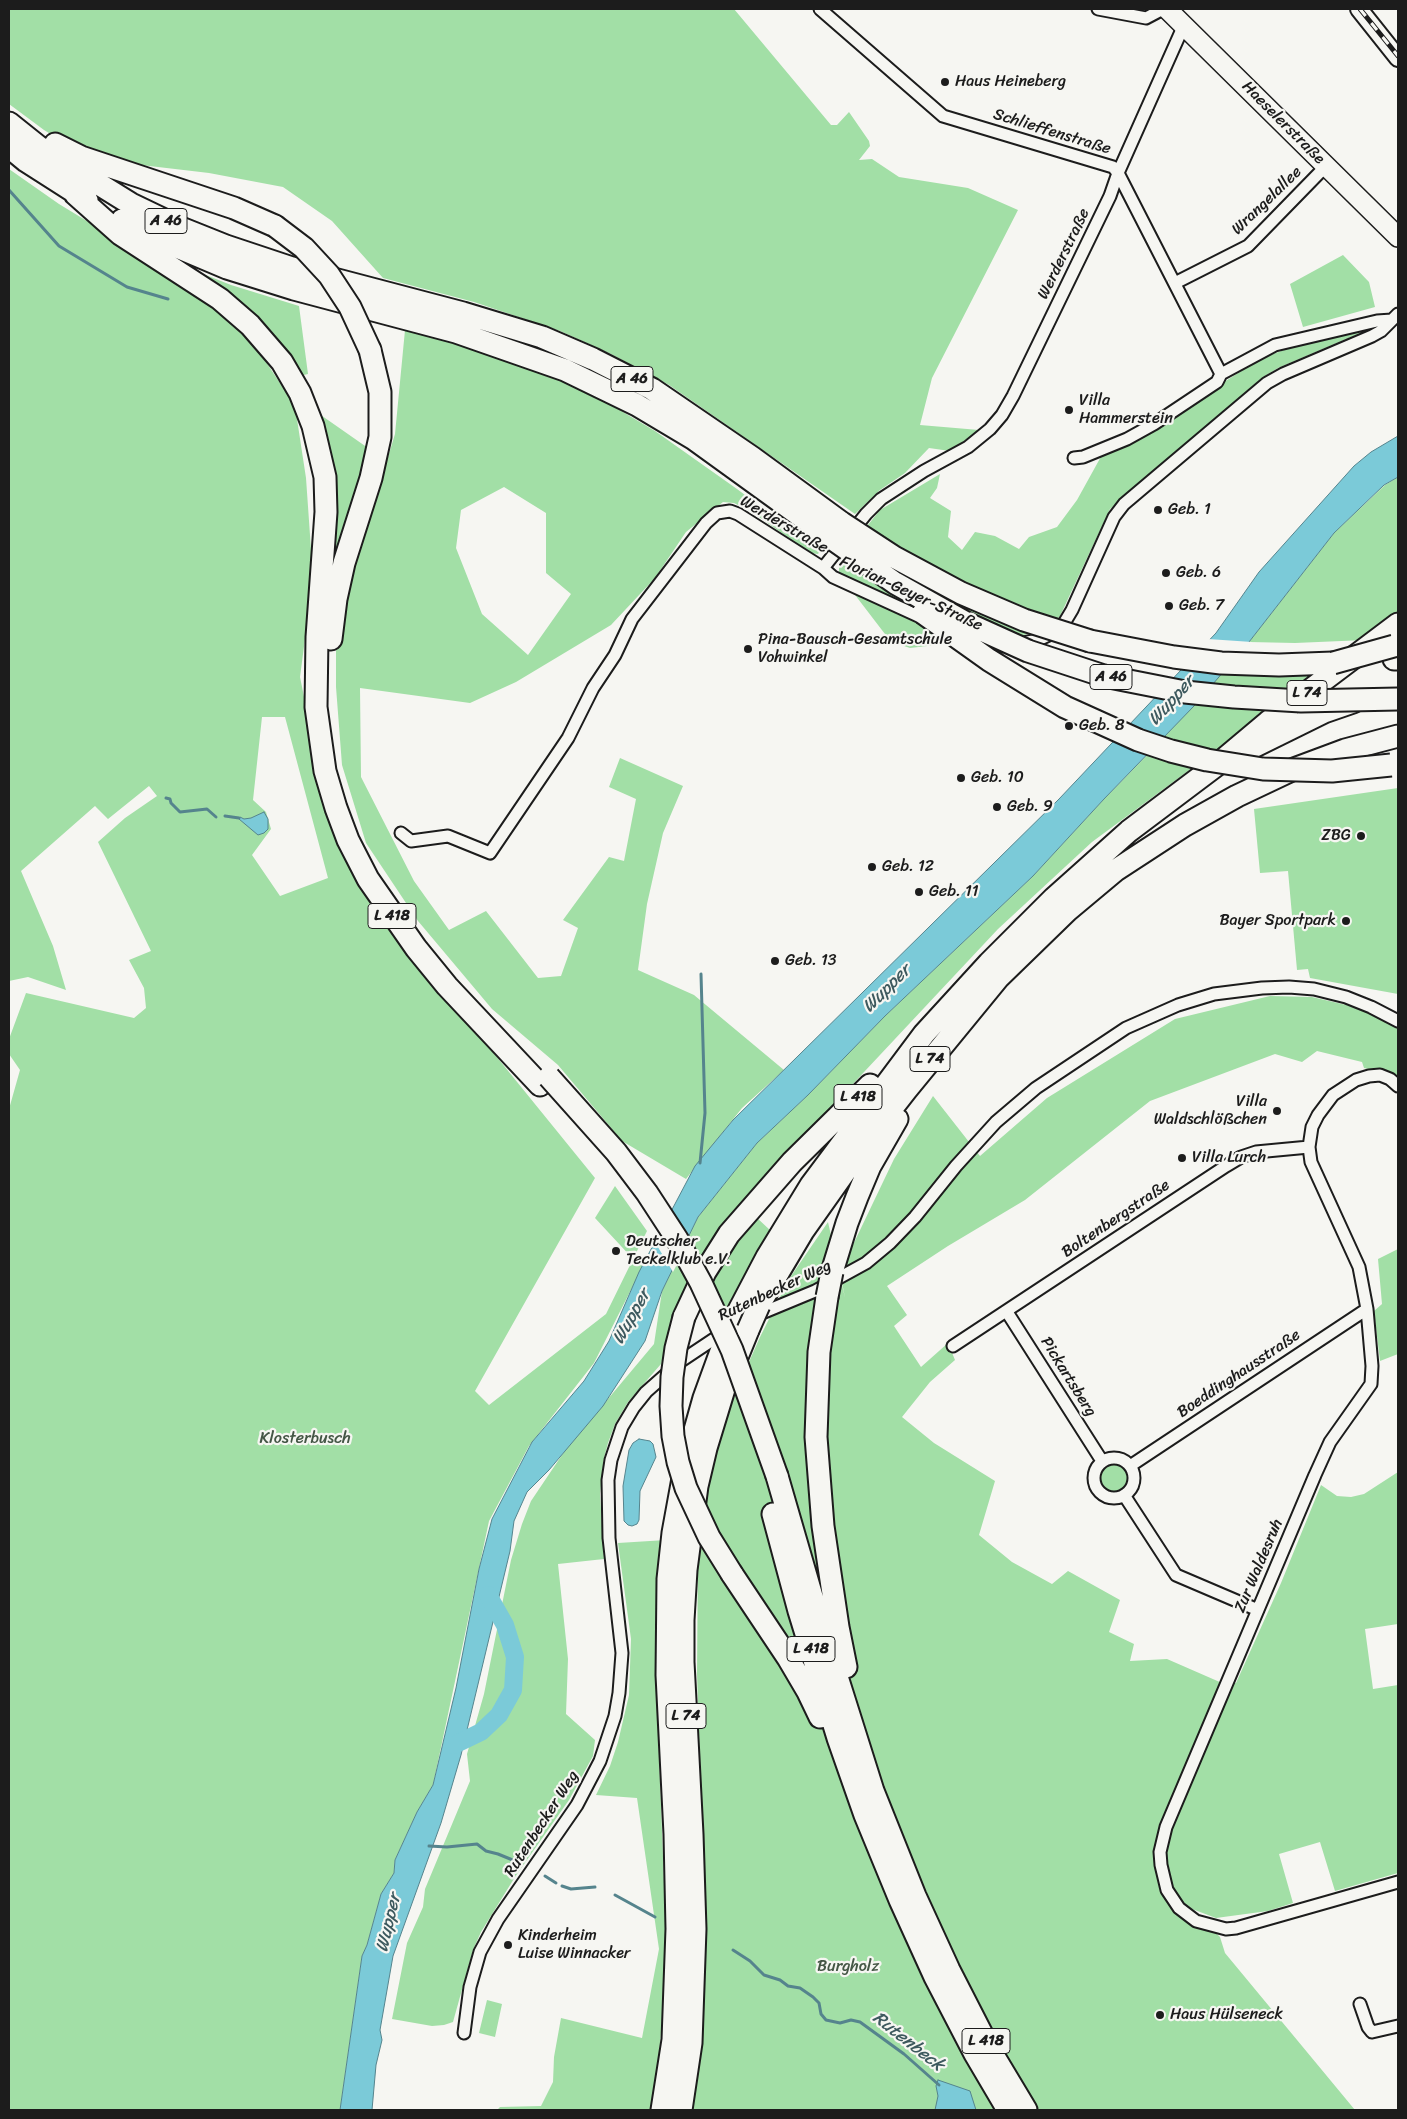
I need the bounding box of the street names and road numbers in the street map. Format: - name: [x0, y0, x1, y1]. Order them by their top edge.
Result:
- street label: Haeselerstraße: [1237, 77, 1329, 169]
- street label: Schlieffenstraße: [991, 105, 1113, 159]
- street label: Wrangelallee: [1228, 163, 1306, 239]
- street label: Werderstraße: [1034, 206, 1094, 302]
- road number: A 46: [145, 208, 187, 234]
- road number: A 46: [611, 366, 653, 392]
- street label: Werderstraße: [737, 492, 831, 558]
- street label: Florian-Geyer-Straße: [836, 552, 986, 636]
- road number: A 46: [1090, 664, 1132, 690]
- road number: L 74: [1287, 680, 1327, 706]
- road number: L 418: [368, 904, 416, 928]
- road number: L 74: [910, 1046, 950, 1072]
- road number: L 418: [834, 1084, 882, 1110]
- street label: Boltenbergstraße: [1058, 1176, 1174, 1262]
- street label: Rutenbecker Weg: [715, 1256, 835, 1326]
- street label: Boeddinghausstraße: [1174, 1326, 1304, 1422]
- street label: Pickartsberg: [1036, 1334, 1100, 1420]
- street label: Zur Waldesruh: [1231, 1516, 1287, 1616]
- road number: L 418: [787, 1636, 835, 1662]
- road number: L 74: [666, 1704, 706, 1728]
- street label: Rutenbecker Weg: [501, 1767, 583, 1881]
- road number: L 418: [962, 2028, 1010, 2054]

